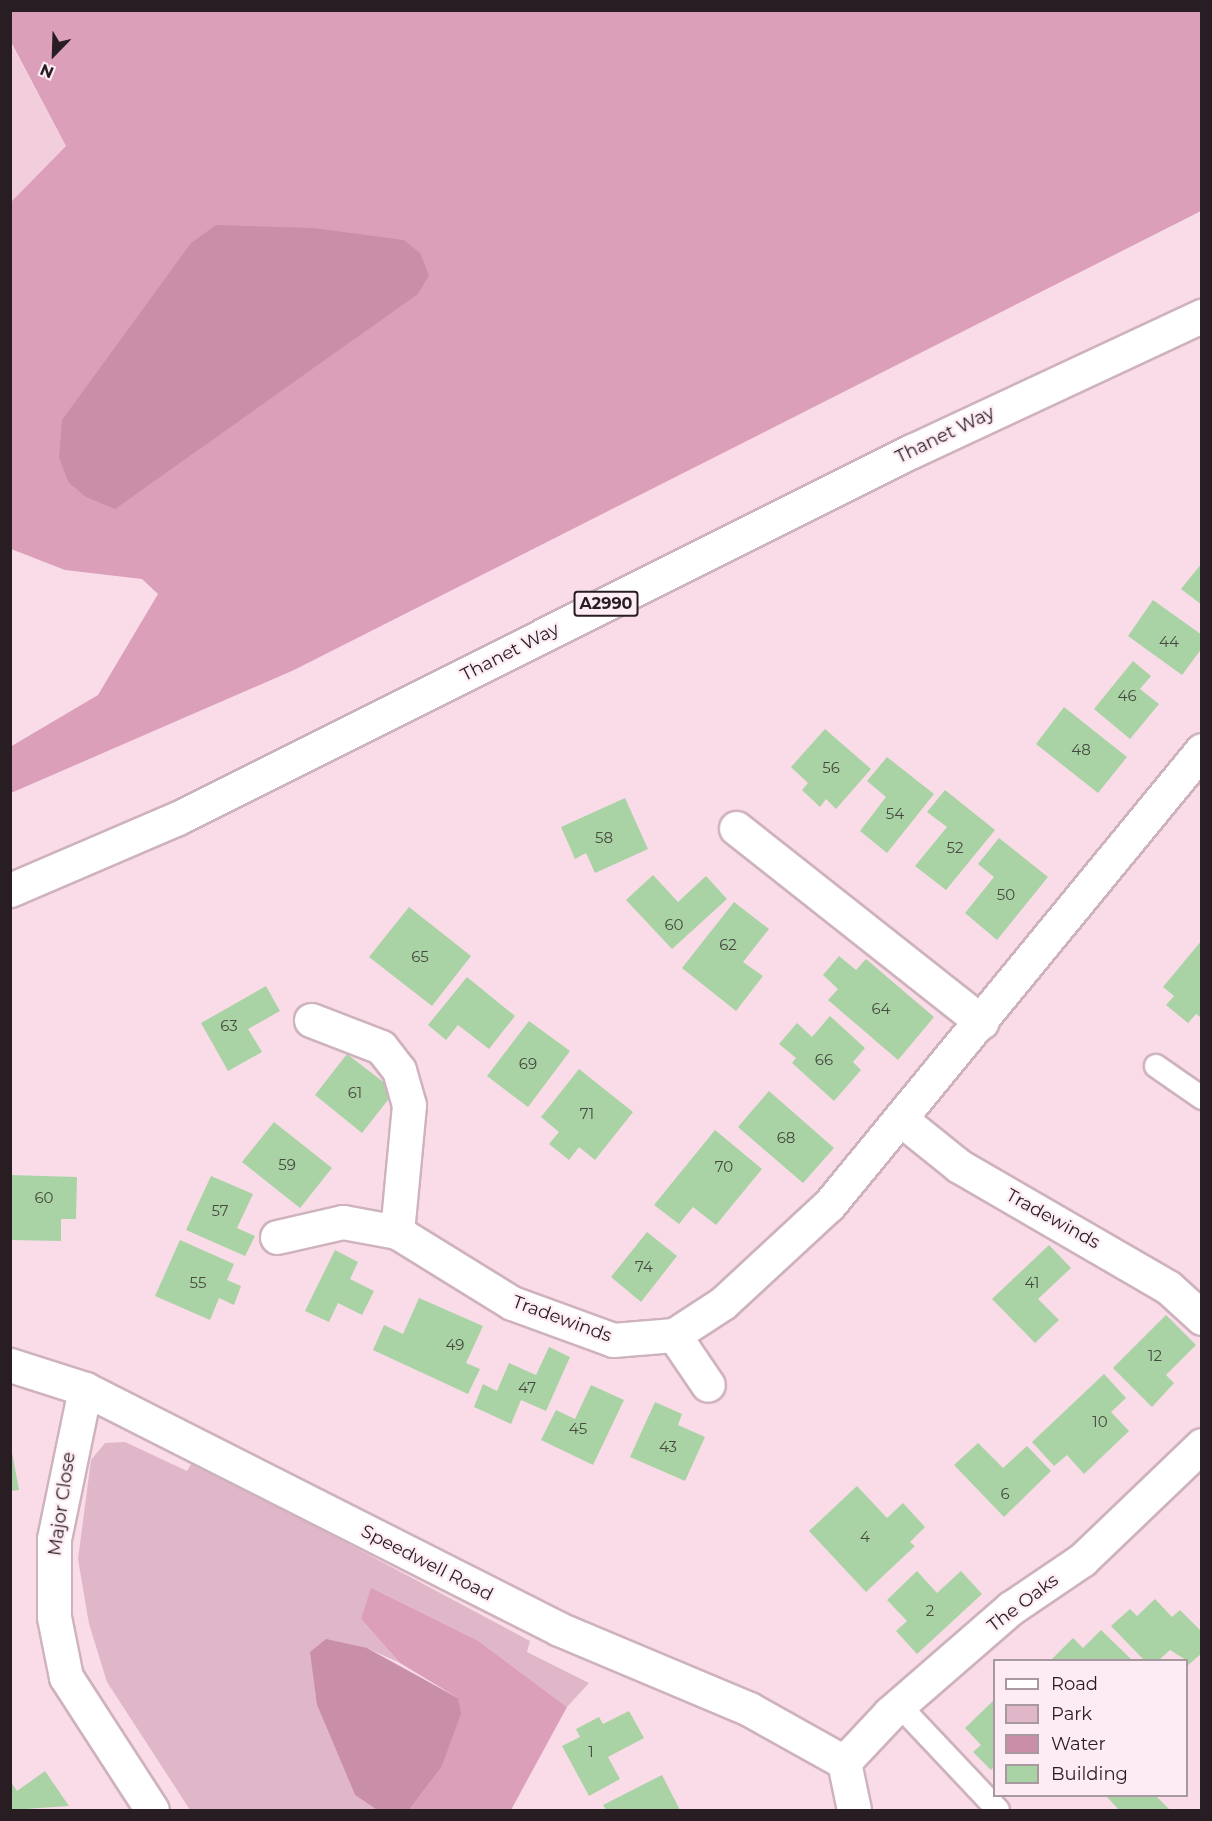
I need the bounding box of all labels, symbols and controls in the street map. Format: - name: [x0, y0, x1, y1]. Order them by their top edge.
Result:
- north arrow: [24, 24, 84, 84]
- text: N: [37, 60, 56, 82]
- street label: Thanet Way: [892, 402, 998, 468]
- road number: A2990: [573, 591, 639, 617]
- street label: Thanet Way: [457, 618, 563, 686]
- house number: 44: [1159, 633, 1179, 651]
- house number: 46: [1117, 687, 1137, 705]
- house number: 48: [1071, 741, 1091, 759]
- house number: 56: [822, 759, 840, 777]
- house number: 54: [886, 805, 904, 823]
- house number: 58: [595, 829, 613, 847]
- house number: 52: [947, 839, 963, 857]
- house number: 50: [997, 886, 1015, 904]
- house number: 60: [664, 916, 684, 934]
- house number: 62: [719, 936, 737, 954]
- house number: 65: [411, 948, 429, 966]
- house number: 64: [871, 1000, 891, 1018]
- house number: 63: [220, 1017, 238, 1035]
- house number: 66: [815, 1051, 833, 1069]
- house number: 69: [519, 1055, 537, 1073]
- house number: 61: [348, 1084, 362, 1102]
- house number: 71: [580, 1105, 594, 1123]
- house number: 68: [777, 1129, 795, 1147]
- house number: 59: [278, 1156, 296, 1174]
- house number: 70: [715, 1158, 733, 1176]
- street label: Tradewinds: [1002, 1184, 1104, 1254]
- house number: 60: [34, 1189, 54, 1207]
- house number: 57: [211, 1202, 229, 1220]
- house number: 74: [635, 1258, 653, 1276]
- house number: 55: [190, 1274, 206, 1292]
- house number: 41: [1025, 1274, 1039, 1292]
- street label: Tradewinds: [509, 1291, 615, 1347]
- house number: 49: [446, 1336, 464, 1354]
- house number: 12: [1148, 1347, 1162, 1365]
- house number: 47: [518, 1379, 536, 1397]
- house number: 10: [1092, 1413, 1108, 1431]
- house number: 45: [569, 1420, 587, 1438]
- house number: 43: [659, 1438, 677, 1456]
- street label: Major Close: [44, 1451, 80, 1557]
- house number: 6: [1000, 1485, 1010, 1503]
- street label: Speedwell Road: [357, 1520, 497, 1606]
- house number: 4: [860, 1528, 870, 1546]
- street label: The Oaks: [983, 1569, 1063, 1637]
- house number: 2: [926, 1602, 934, 1620]
- legend: [993, 1659, 1188, 1797]
- text: Road: [1051, 1673, 1098, 1695]
- text: Park: [1051, 1703, 1092, 1725]
- text: Water: [1051, 1733, 1106, 1755]
- house number: 1: [588, 1743, 594, 1761]
- text: Building: [1051, 1763, 1128, 1785]

